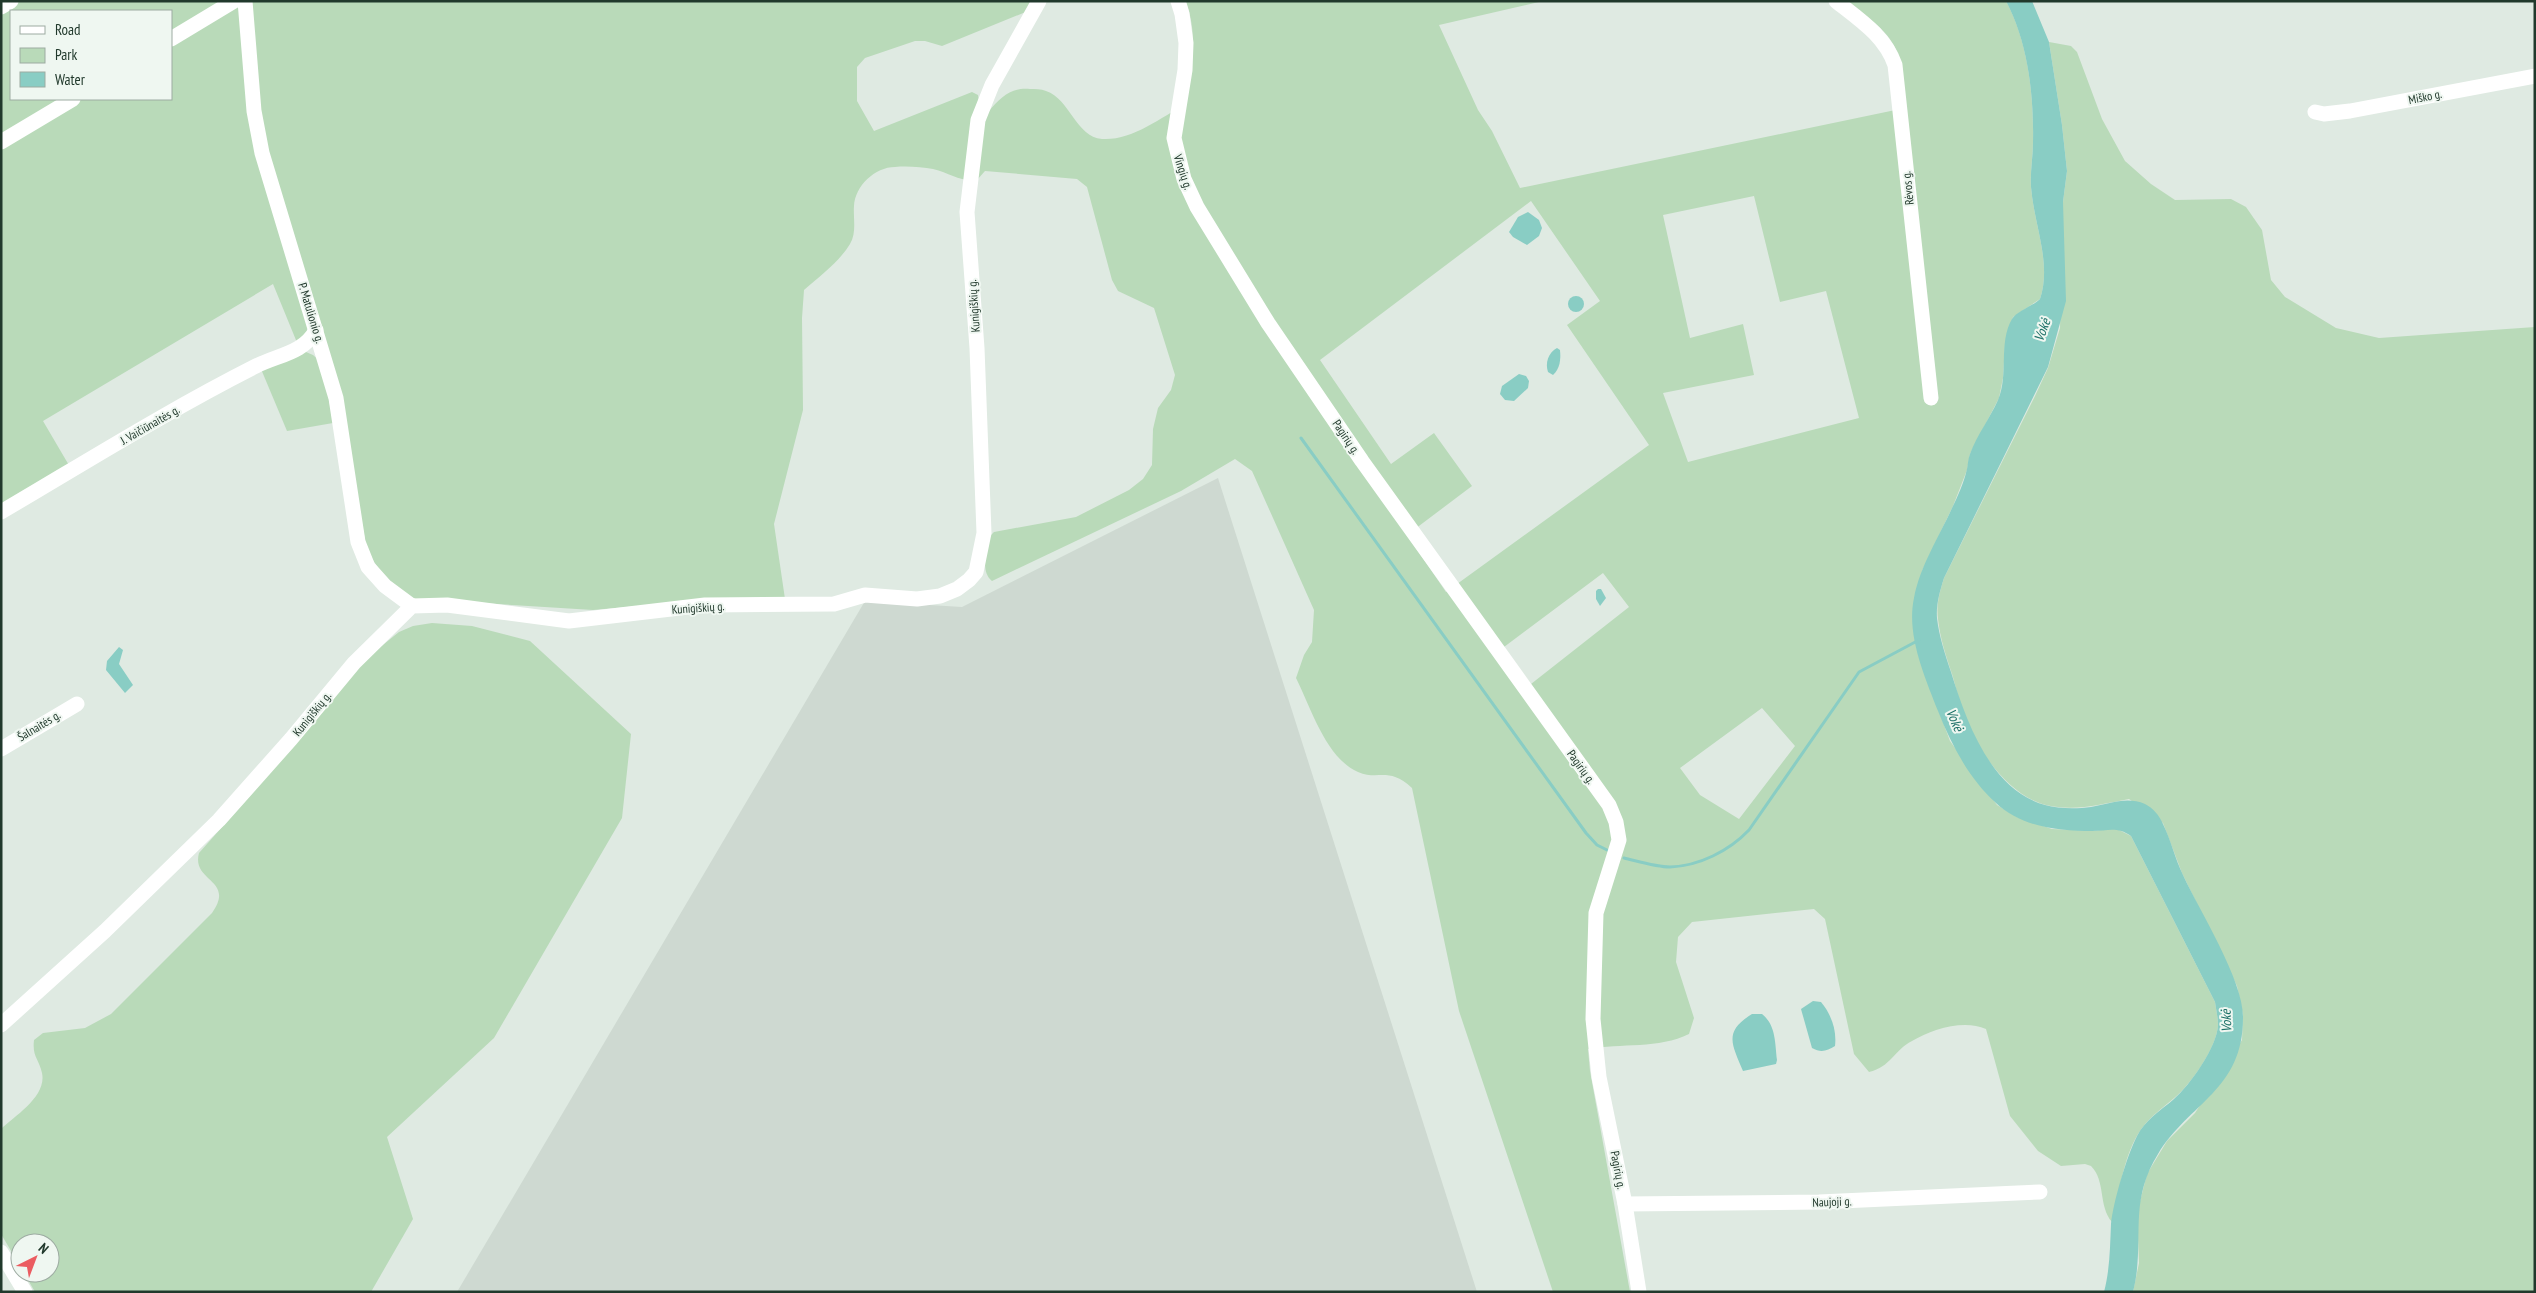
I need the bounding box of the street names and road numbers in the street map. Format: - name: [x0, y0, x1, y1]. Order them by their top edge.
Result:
- street label: Miško g.: [2407, 86, 2443, 107]
- street label: Vingių g.: [1170, 151, 1196, 191]
- street label: Rėvos g.: [1898, 170, 1917, 206]
- street label: Kunigiškių g.: [964, 279, 983, 333]
- street label: P. Matulionio g.: [295, 281, 328, 345]
- street label: J. Vaičiūnaitės g.: [117, 402, 182, 448]
- street label: Pagirių g.: [1329, 417, 1363, 457]
- street label: Kunigiškių g.: [671, 598, 725, 617]
- street label: Kunigiškių g.: [289, 688, 334, 739]
- street label: Šalnaitės g.: [15, 707, 63, 744]
- street label: Pagirių g.: [1564, 747, 1599, 787]
- street label: Pagirių g.: [1607, 1150, 1630, 1190]
- street label: Naujoji g.: [1812, 1193, 1852, 1210]

